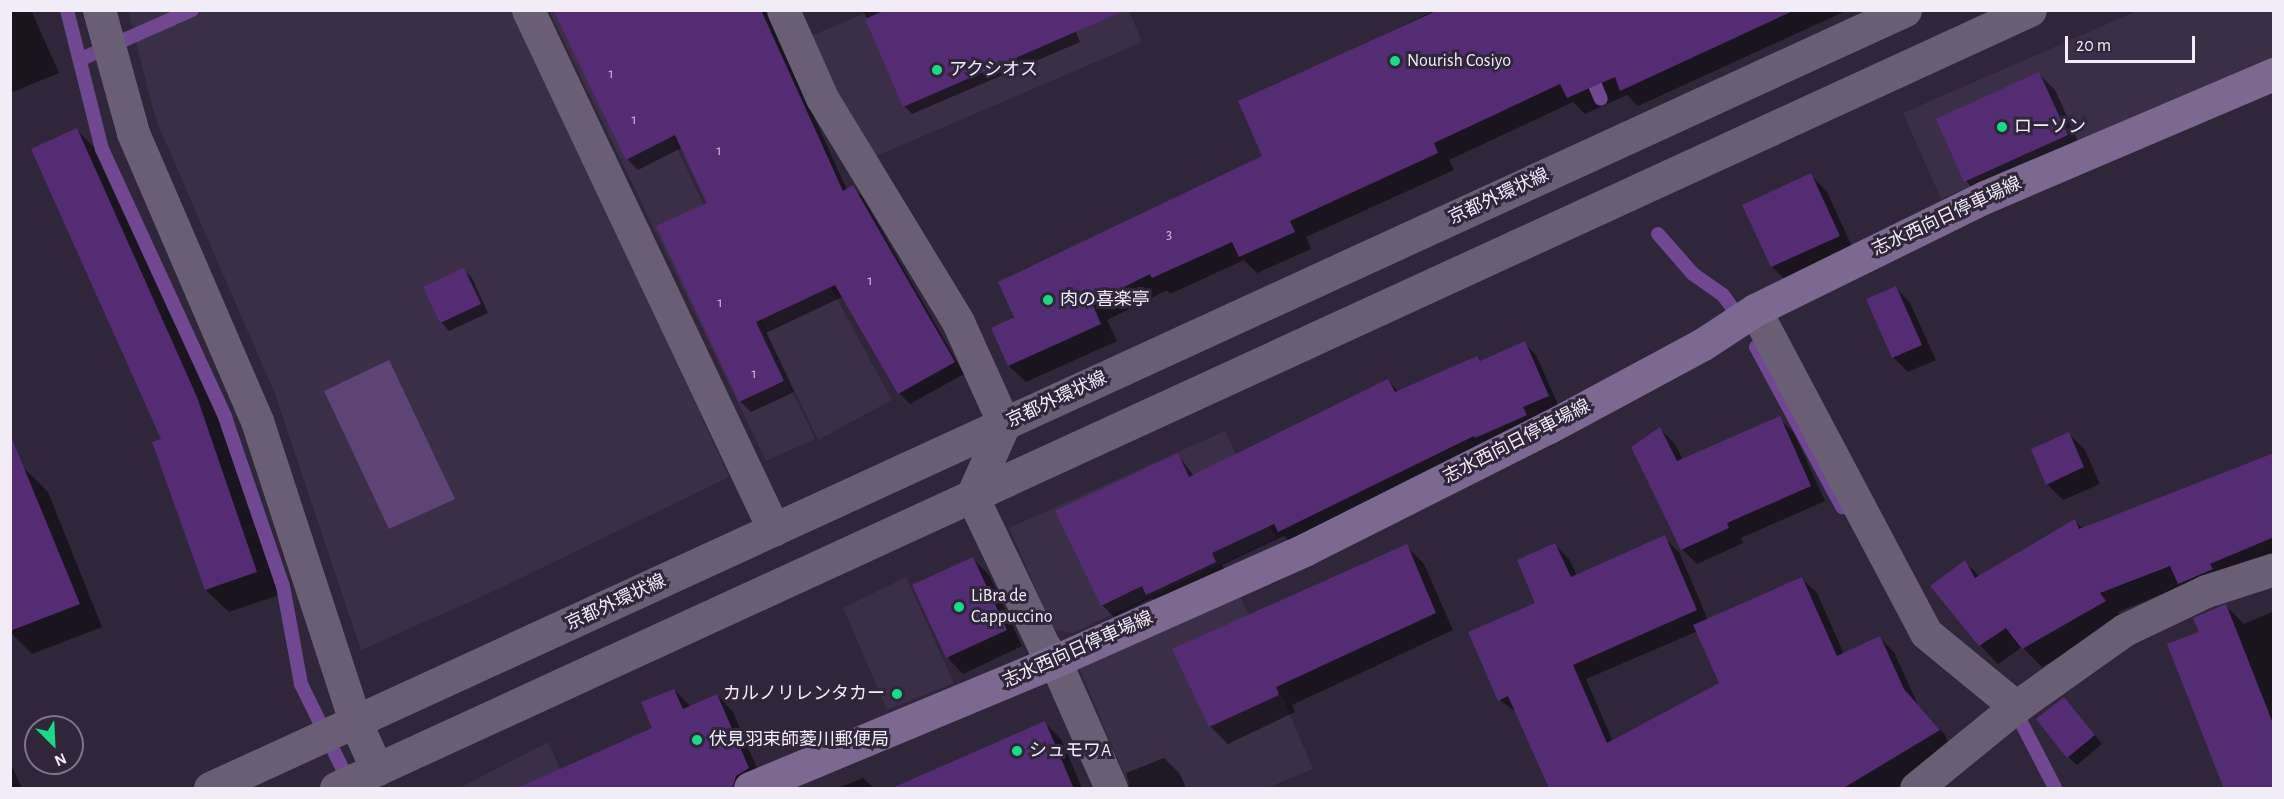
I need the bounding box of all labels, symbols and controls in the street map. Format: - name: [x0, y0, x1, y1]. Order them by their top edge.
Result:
- scale bar: [2068, 24, 2198, 62]
- text: 20 m: [2076, 37, 2111, 55]
- place label: Nourish Cosiyo: [1407, 50, 1511, 72]
- marker: Nourish Cosiyo: [1388, 54, 1402, 68]
- place label: アクシオス: [949, 59, 1039, 81]
- marker: アクシオス: [930, 63, 944, 77]
- house number: 1: [608, 65, 614, 83]
- house number: 1: [631, 111, 637, 129]
- place label: ローソン: [2014, 116, 2086, 138]
- marker: ローソン: [1995, 120, 2009, 134]
- house number: 1: [716, 142, 722, 160]
- street label: 京都外環状線: [1445, 164, 1553, 230]
- street label: 志水西向日停車場線: [1869, 173, 2025, 261]
- house number: 3: [1166, 226, 1172, 244]
- house number: 1: [867, 272, 873, 290]
- place label: 肉の喜楽亭: [1060, 289, 1150, 311]
- marker: 肉の喜楽亭: [1041, 293, 1055, 307]
- house number: 1: [717, 294, 723, 312]
- house number: 1: [751, 365, 757, 383]
- street label: 京都外環状線: [1003, 367, 1111, 433]
- street label: 志水西向日停車場線: [1440, 396, 1594, 488]
- street label: 京都外環状線: [562, 570, 670, 636]
- place label: LiBra de Cappuccino: [971, 586, 1053, 628]
- marker: LiBra de Cappuccino: [952, 600, 966, 614]
- street label: 志水西向日停車場線: [1000, 607, 1156, 693]
- place label: カルノリレンタカー: [723, 683, 885, 705]
- marker: カルノリレンタカー: [890, 687, 904, 701]
- north arrow: [24, 715, 84, 775]
- place label: 伏見羽束師菱川郵便局: [709, 729, 889, 751]
- marker: 伏見羽束師菱川郵便局: [690, 733, 704, 747]
- place label: シュモワA: [1029, 740, 1111, 762]
- marker: シュモワA: [1010, 744, 1024, 758]
- text: N: [52, 750, 69, 769]

